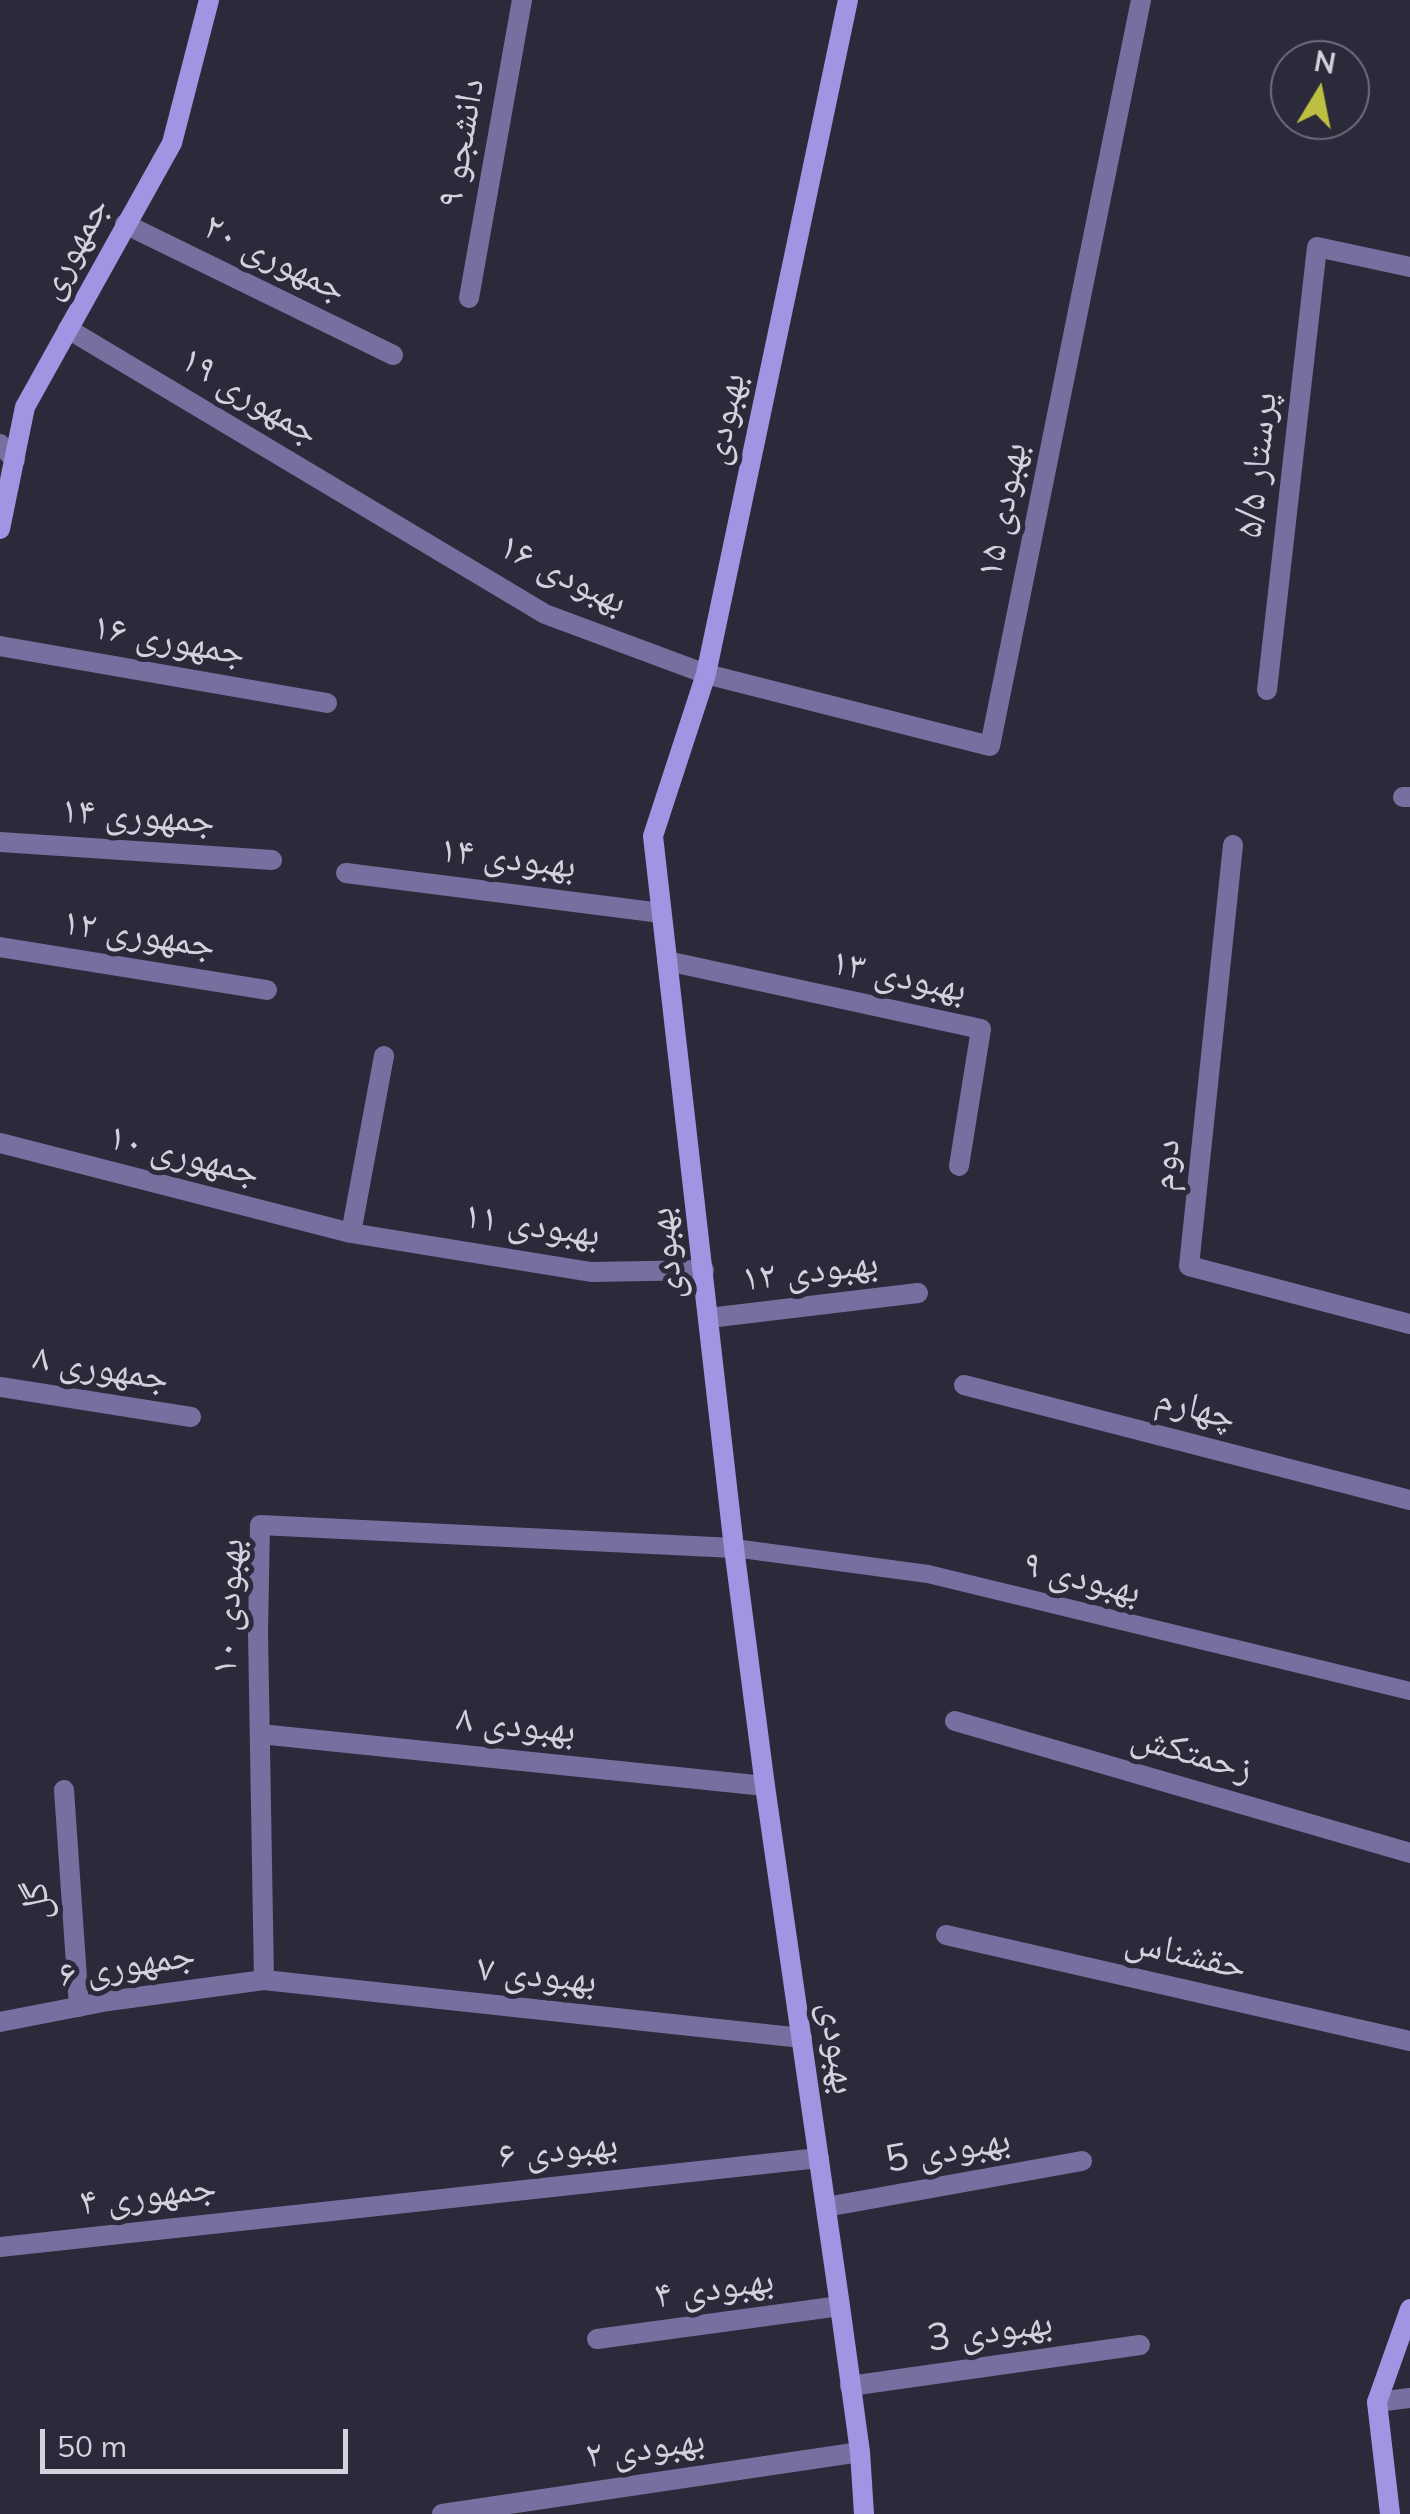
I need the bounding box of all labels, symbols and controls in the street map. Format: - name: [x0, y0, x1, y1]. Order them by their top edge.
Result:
- north arrow: [1270, 40, 1370, 140]
- text: N: [1311, 43, 1338, 81]
- street label: دانشجو ۹: [427, 75, 495, 211]
- street label: جمهوری: [26, 189, 120, 307]
- street label: جمهوری ۲۰: [196, 204, 354, 312]
- street label: جمهوری ۱۹: [172, 337, 328, 455]
- street label: بهبودی: [692, 369, 756, 469]
- street label: پرستار ۵/۵: [1227, 390, 1287, 540]
- street label: بهبودی ۱۵: [967, 438, 1037, 582]
- street label: بهبودی ۱۶: [491, 523, 635, 625]
- street label: جمهوری ۱۶: [89, 604, 249, 676]
- street label: جمهوری ۱۴: [59, 788, 217, 844]
- street label: بهبودی ۱۴: [437, 827, 579, 889]
- street label: جمهوری ۱۲: [59, 899, 219, 969]
- street label: بهبودی ۱۳: [827, 939, 971, 1013]
- street label: جمهوری ۱۰: [104, 1114, 264, 1196]
- street label: دوم: [1140, 1137, 1190, 1193]
- street label: بهبودی ۱۱: [461, 1193, 603, 1257]
- street label: بهبودی: [638, 1205, 694, 1303]
- street label: بهبودی ۱۲: [739, 1240, 881, 1302]
- street label: جمهوری ۸: [30, 1335, 172, 1401]
- street label: چهارم: [1151, 1375, 1241, 1441]
- street label: بهبودی ۱۰: [202, 1537, 254, 1677]
- street label: بهبودی ۹: [1018, 1541, 1146, 1615]
- street label: بهبودی ۸: [454, 1696, 578, 1754]
- street label: زحمتکش: [1126, 1714, 1258, 1792]
- street label: گل: [12, 1880, 60, 1922]
- street label: حقشناس: [1121, 1918, 1251, 1990]
- street label: جمهوری ۶: [56, 1932, 198, 1998]
- street label: بهبودی ۷: [475, 1946, 599, 2004]
- street label: بهبودی: [809, 1999, 867, 2097]
- street label: بهبودی 5: [882, 2117, 1014, 2183]
- street label: بهبودی ۶: [496, 2121, 620, 2179]
- street label: جمهوری ۴: [77, 2164, 219, 2226]
- street label: بهبودی ۴: [651, 2257, 777, 2319]
- street label: بهبودی 3: [925, 2300, 1055, 2362]
- scale bar: [45, 2409, 352, 2471]
- street label: بهبودی ۲: [582, 2417, 708, 2479]
- text: 50 m: [57, 2427, 127, 2465]

